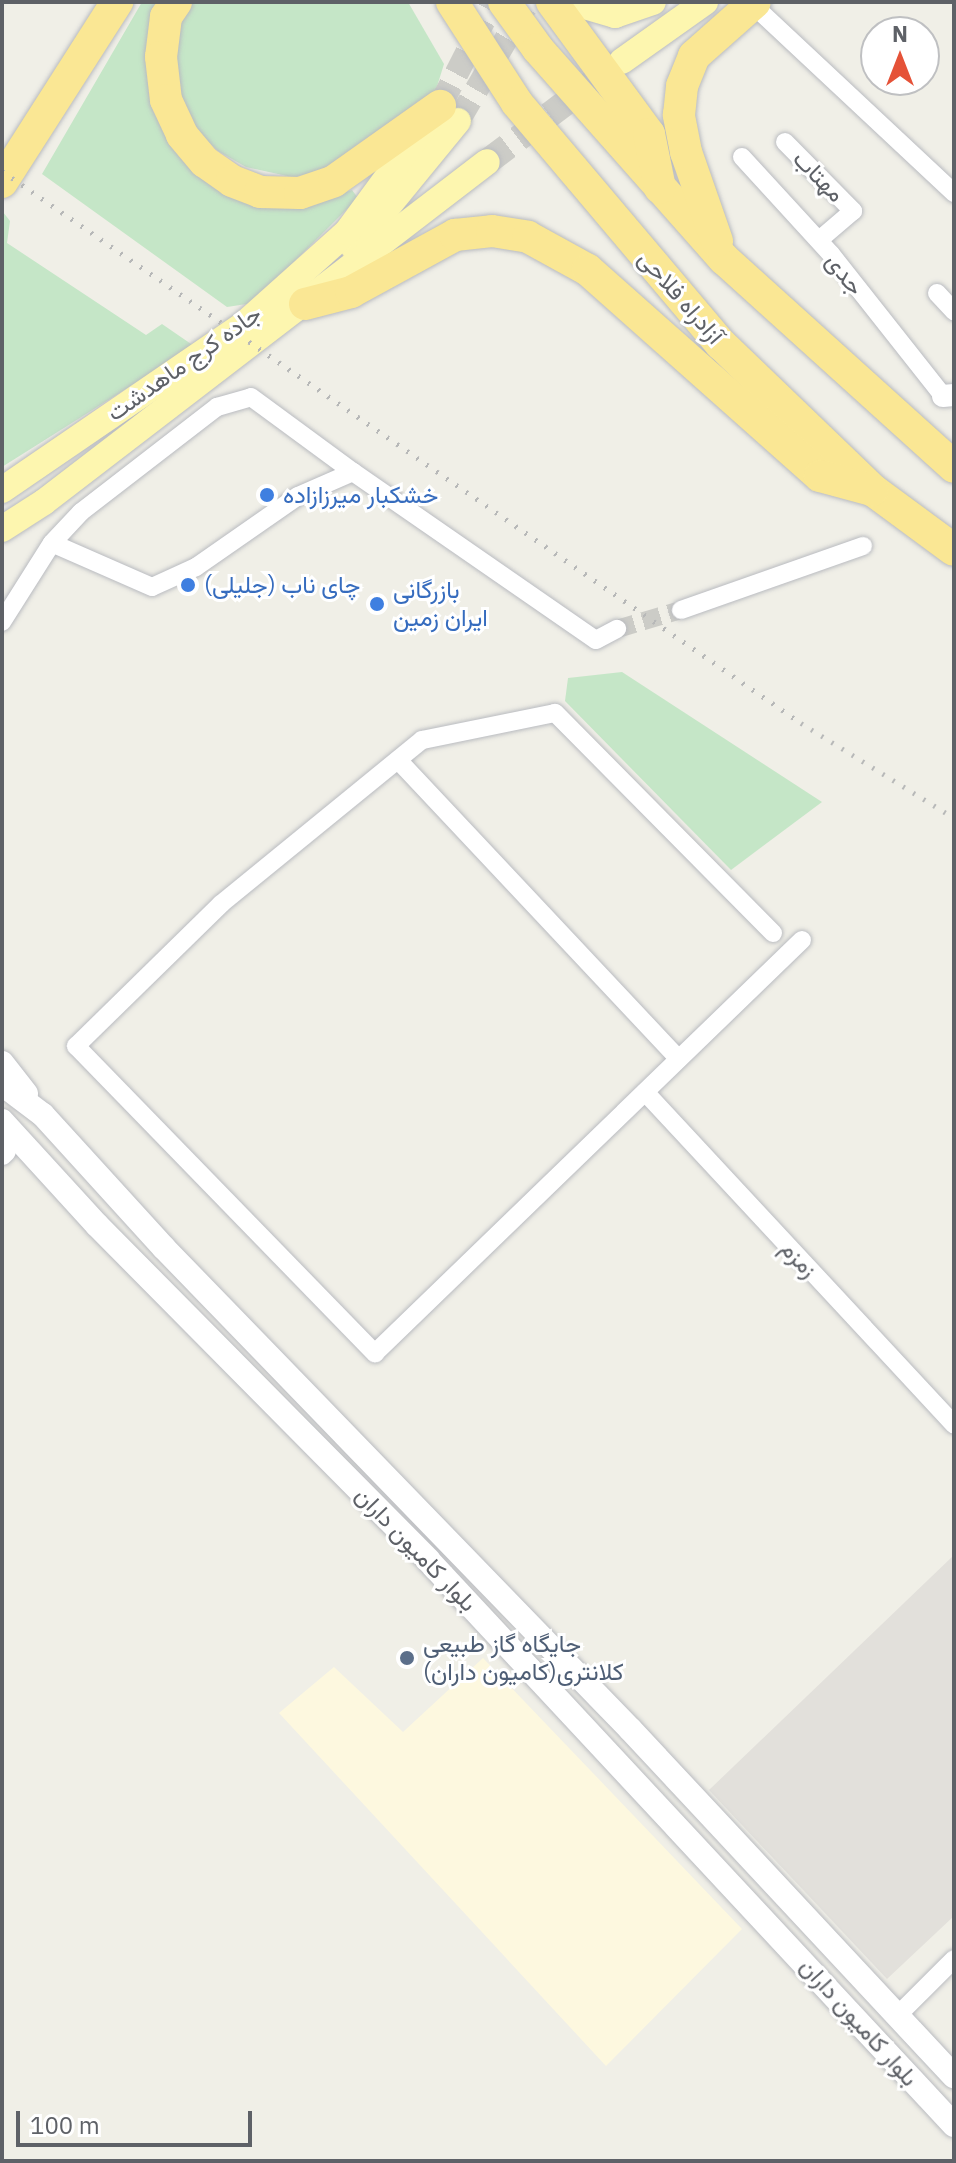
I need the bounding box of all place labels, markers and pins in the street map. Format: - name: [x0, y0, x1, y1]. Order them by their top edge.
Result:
- place label: خشکبار میرزازاده: [283, 481, 438, 509]
- marker: خشکبار میرزازاده: [258, 486, 276, 504]
- place label: چای ناب (جلیلی): [204, 571, 360, 599]
- marker: چای ناب (جلیلی): [179, 576, 197, 594]
- place label: بازرگانی ایران زمین: [393, 576, 488, 632]
- marker: بازرگانی ایران زمین: [368, 595, 386, 613]
- place label: جایگاه گاز طبیعی کلانتری(کامیون داران): [423, 1630, 624, 1686]
- marker: جایگاه گاز طبیعی کلانتری(کامیون داران): [398, 1649, 416, 1667]

